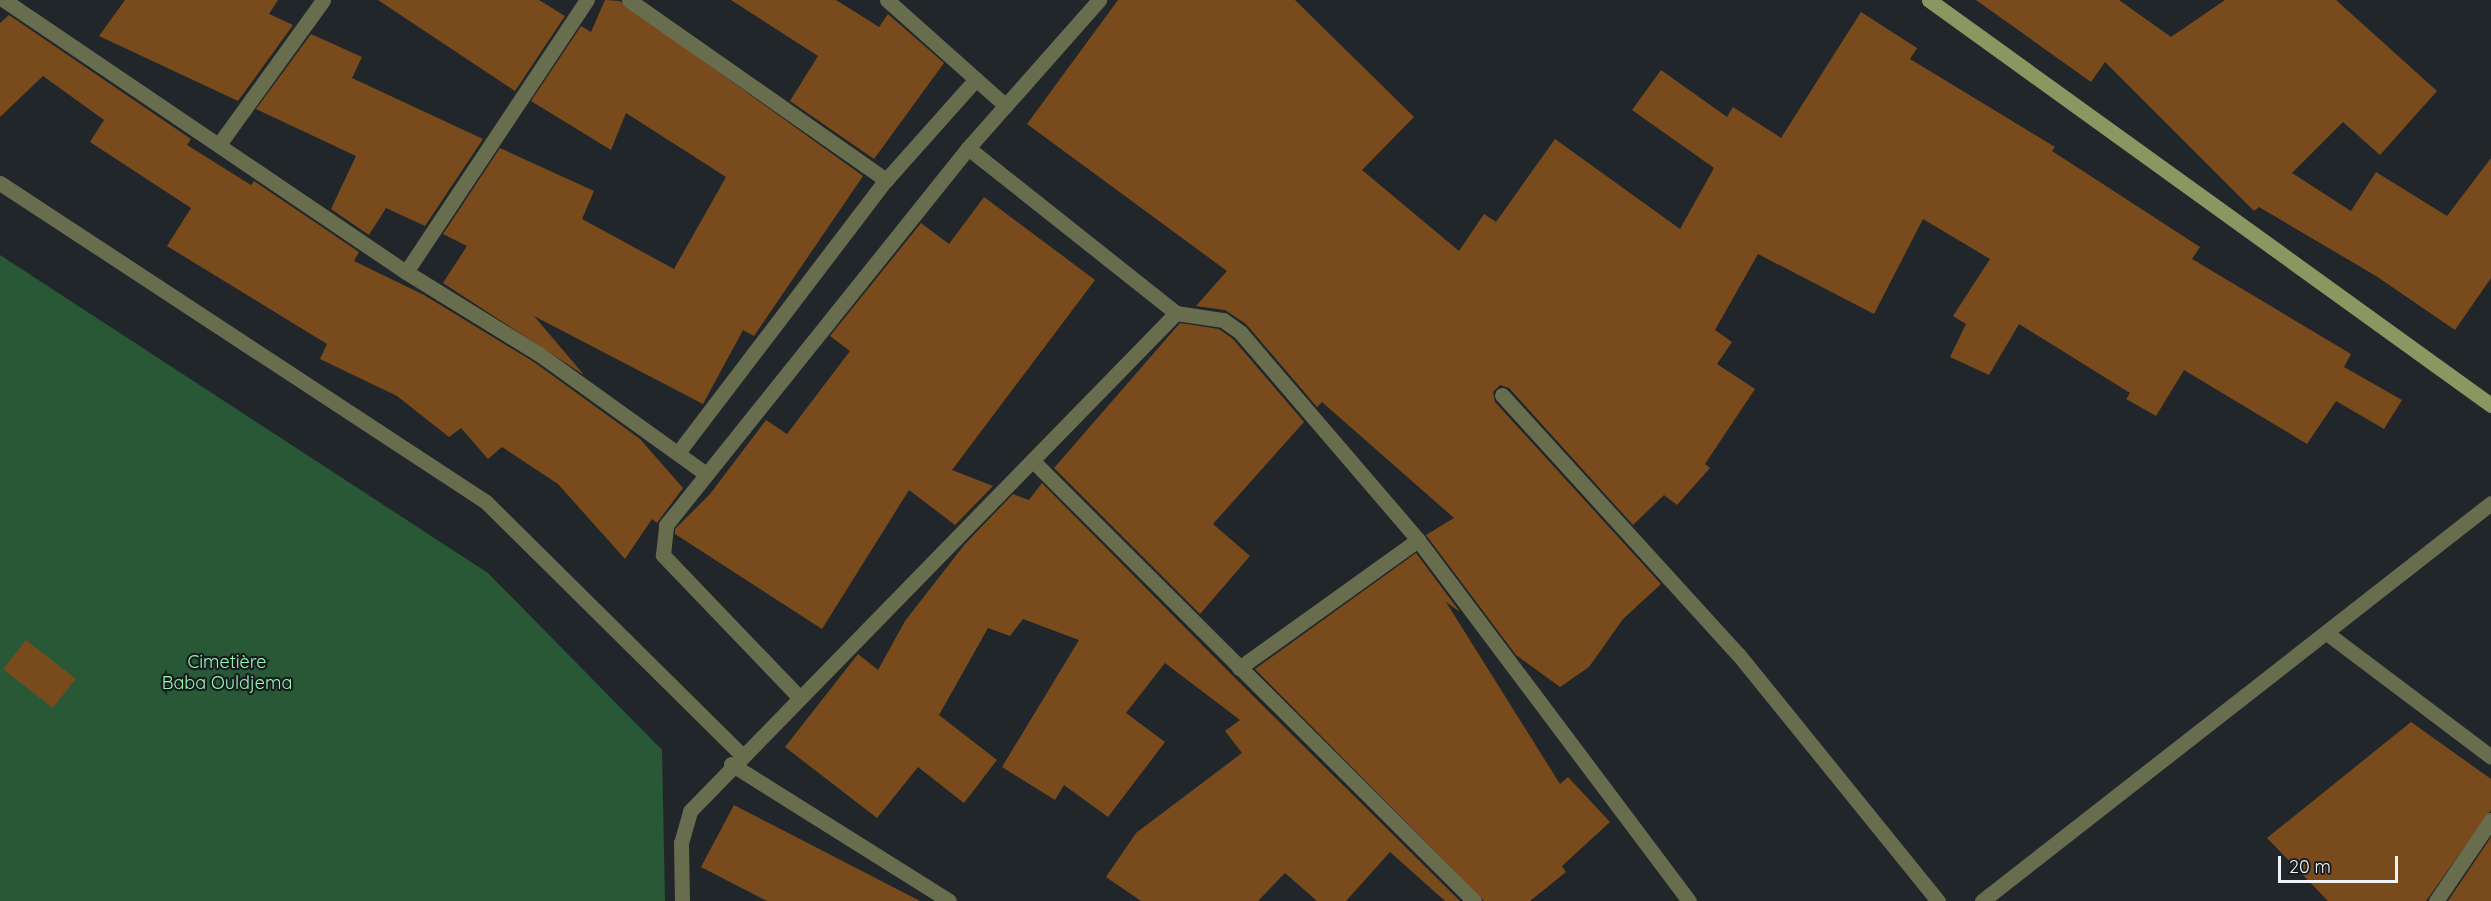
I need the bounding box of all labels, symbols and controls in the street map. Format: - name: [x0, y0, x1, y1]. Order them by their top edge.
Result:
- park label: Cimetière Baba Ouldjema: [162, 652, 292, 694]
- scale bar: [2281, 844, 2401, 882]
- text: 20 m: [2289, 855, 2331, 878]

